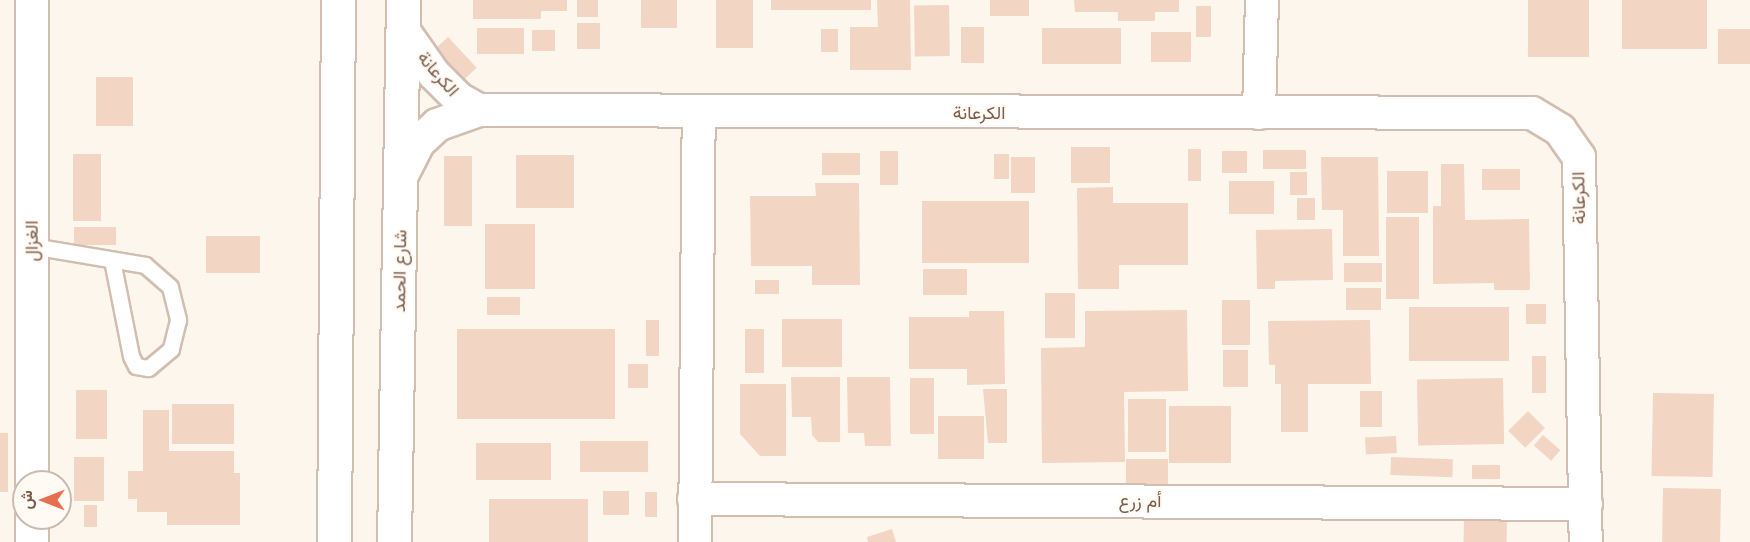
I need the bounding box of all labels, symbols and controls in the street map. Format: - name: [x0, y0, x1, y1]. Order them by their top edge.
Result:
- street label: الكرعانة: [413, 47, 463, 101]
- street label: الكرعانة: [953, 102, 1005, 124]
- street label: الكرعانة: [1568, 171, 1590, 225]
- street label: الغزال: [21, 220, 43, 262]
- street label: شارع الحمد: [388, 229, 412, 313]
- north arrow: [12, 470, 72, 530]
- text: ش: [16, 490, 36, 510]
- street label: أم زرع: [1119, 490, 1161, 512]

